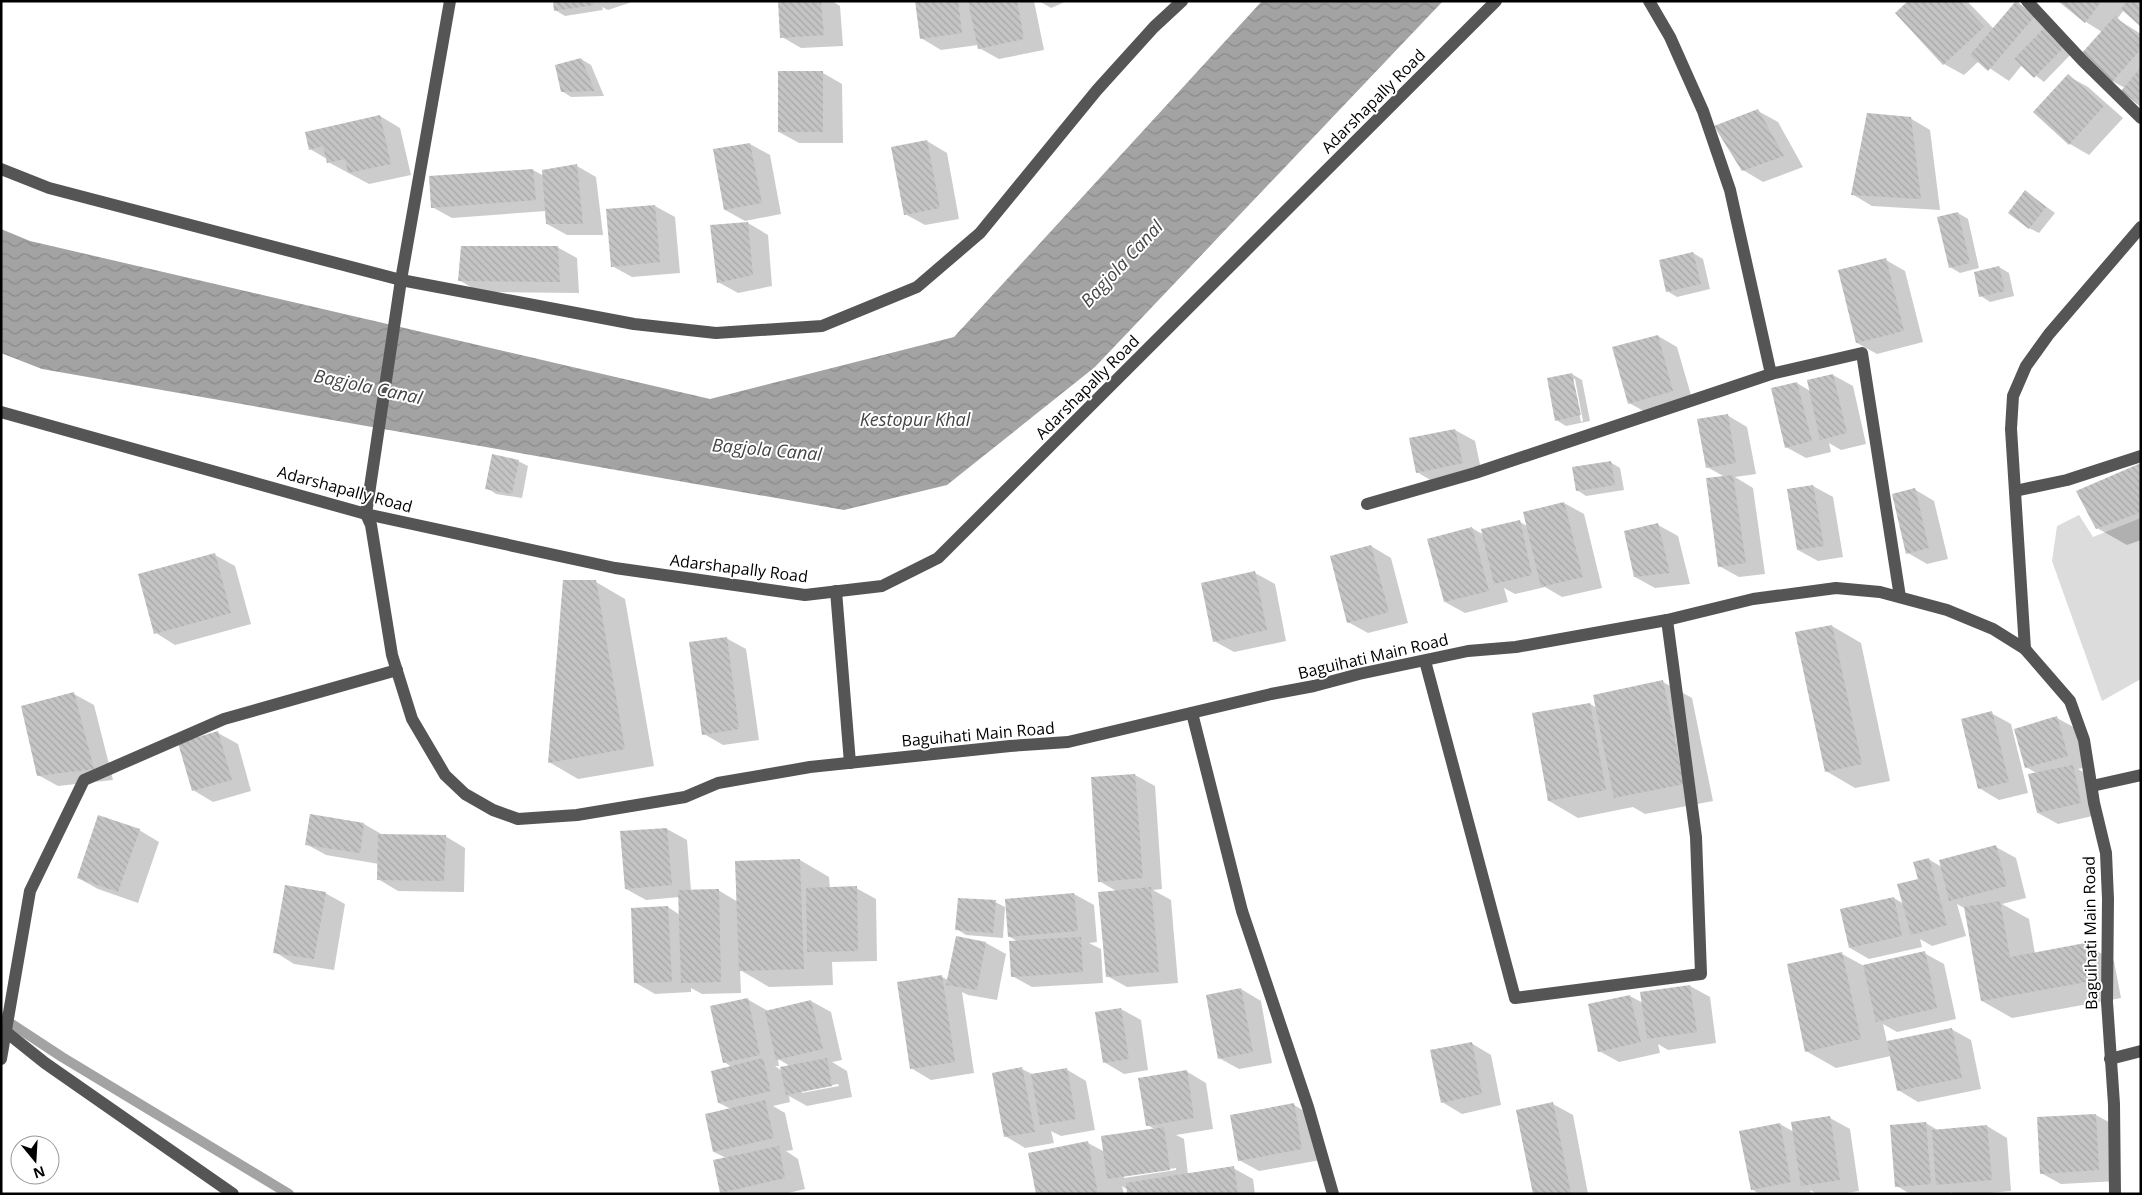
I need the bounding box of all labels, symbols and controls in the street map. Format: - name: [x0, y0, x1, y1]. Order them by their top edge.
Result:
- street label: Adarshapally Road: [1316, 44, 1430, 158]
- water label: Bagjola Canal: [1075, 214, 1168, 312]
- street label: Adarshapally Road: [1030, 330, 1144, 444]
- water label: Bagjola Canal: [312, 363, 425, 409]
- water label: Kestopur Khal: [860, 407, 971, 431]
- water label: Bagjola Canal: [711, 432, 824, 466]
- street label: Adarshapally Road: [275, 460, 415, 518]
- street label: Adarshapally Road: [669, 549, 809, 587]
- street label: Baguihati Main Road: [1296, 628, 1450, 684]
- street label: Baguihati Main Road: [900, 716, 1056, 752]
- street label: Baguihati Main Road: [2078, 856, 2102, 1010]
- north arrow: [10, 1135, 60, 1185]
- text: N: [31, 1162, 48, 1184]

